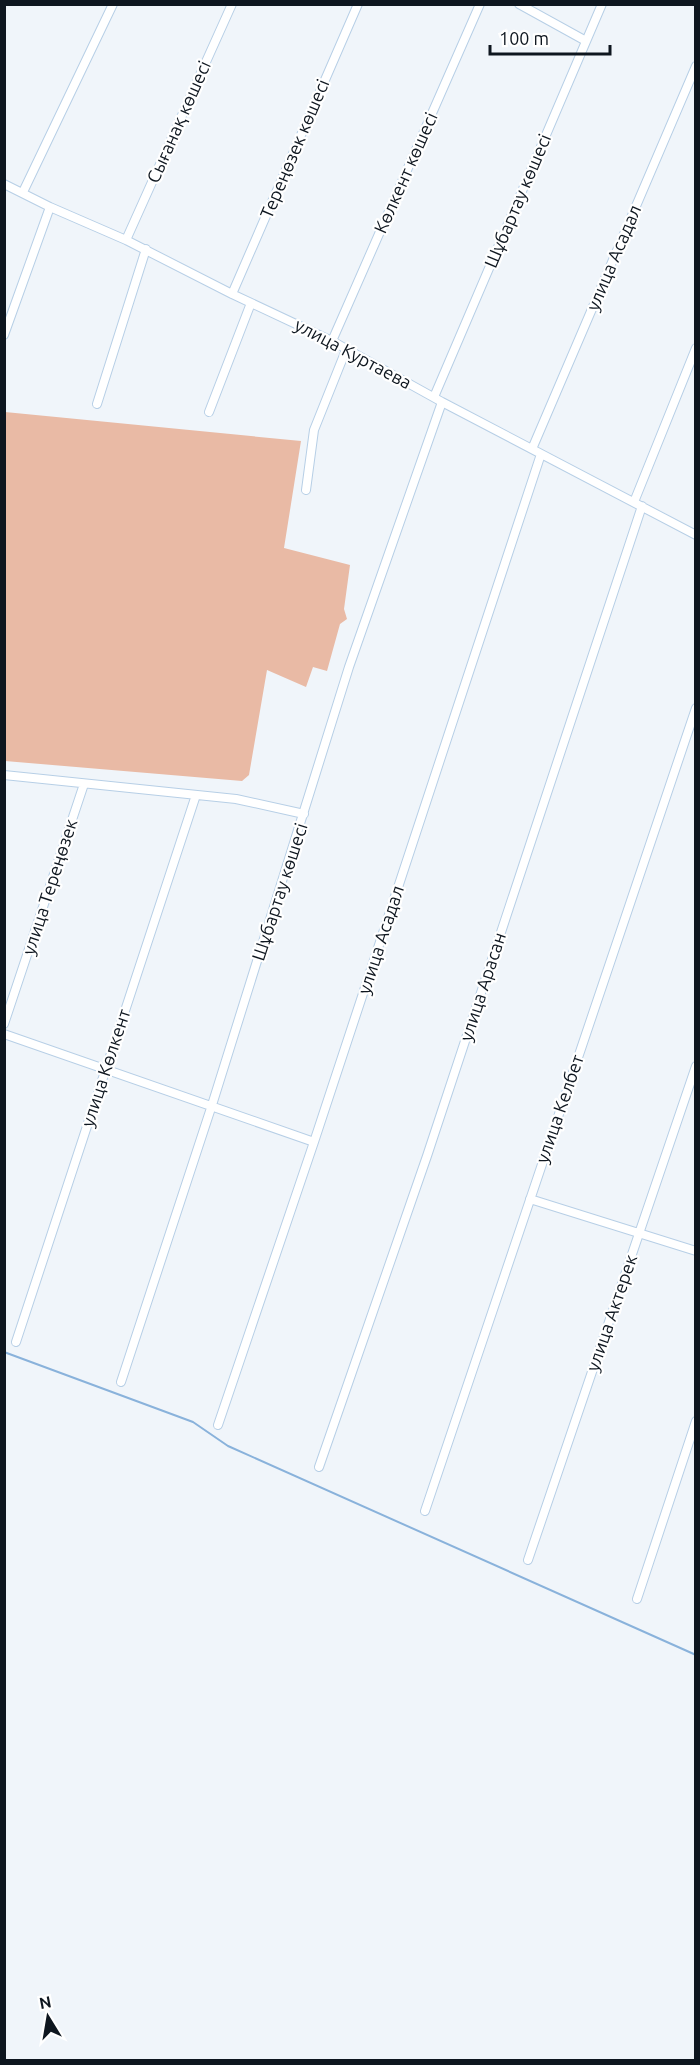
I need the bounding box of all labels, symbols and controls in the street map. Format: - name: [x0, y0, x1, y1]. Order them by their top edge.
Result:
- scale bar: [490, 18, 610, 56]
- text: 100 m: [499, 28, 549, 48]
- street label: Сығанақ көшесі: [142, 58, 214, 186]
- street label: Тереңөзек көшесі: [256, 76, 332, 221]
- street label: Көлкент көшесі: [369, 109, 441, 236]
- street label: Шұбартау көшесі: [480, 131, 554, 270]
- street label: улица Асадал: [582, 202, 644, 314]
- street label: улица Куртаева: [292, 314, 415, 392]
- street label: улица Тереңөзек: [18, 816, 80, 957]
- street label: Шұбартау көшесі: [247, 820, 311, 963]
- street label: улица Асадал: [353, 883, 407, 997]
- street label: улица Арасан: [455, 930, 509, 1044]
- street label: улица Көлкент: [77, 1006, 134, 1129]
- street label: улица Келбет: [531, 1052, 587, 1165]
- street label: улица Актерек: [582, 1252, 640, 1374]
- north arrow: [18, 1987, 78, 2047]
- text: N: [38, 1992, 53, 2012]

